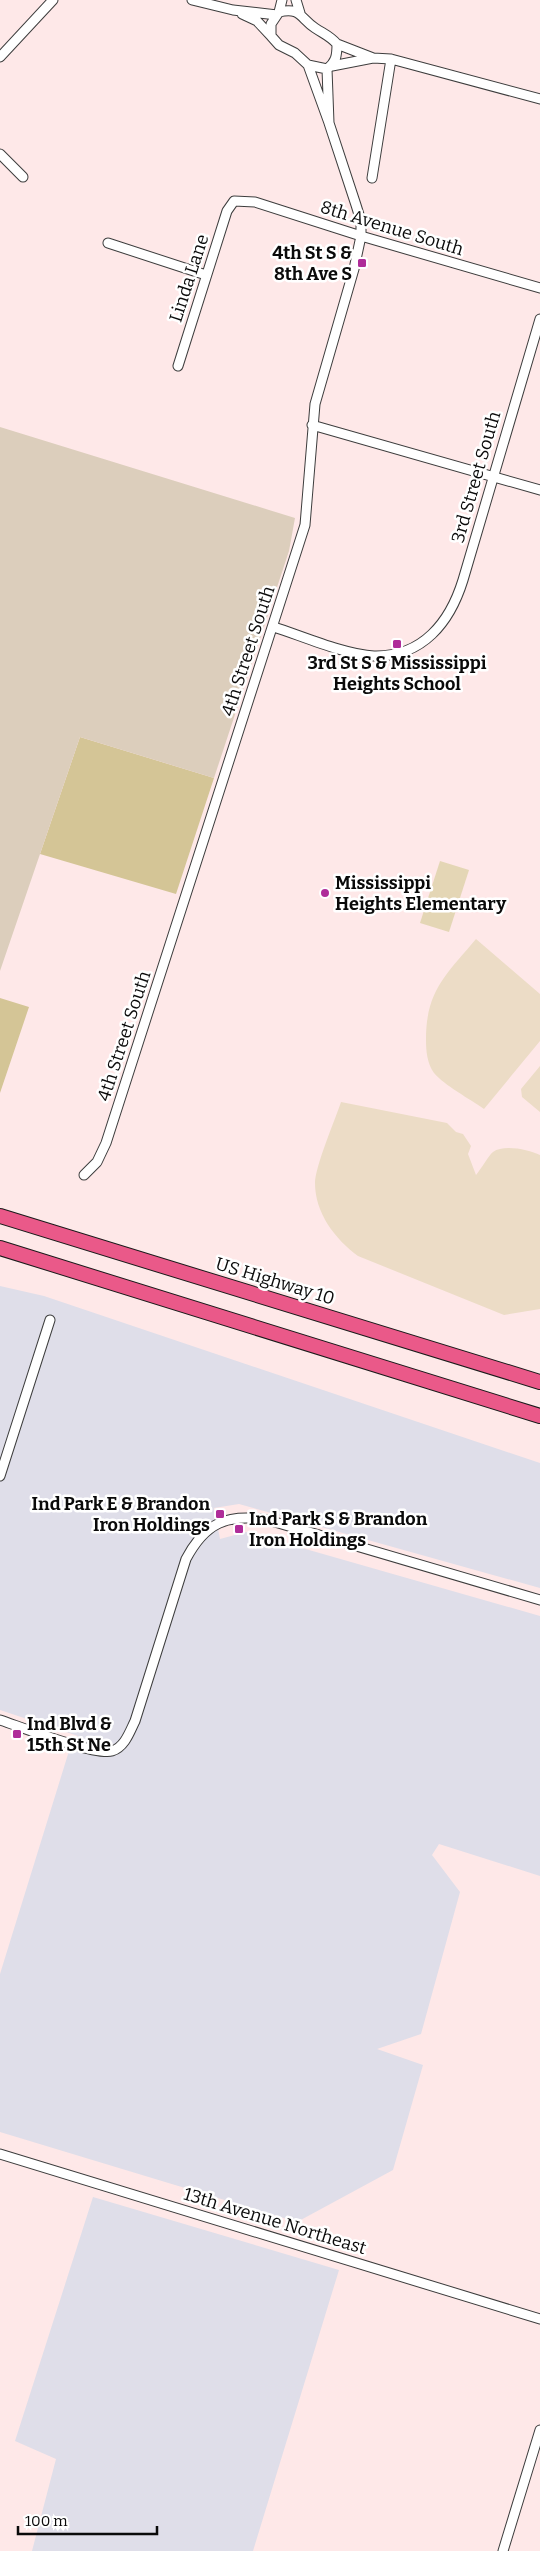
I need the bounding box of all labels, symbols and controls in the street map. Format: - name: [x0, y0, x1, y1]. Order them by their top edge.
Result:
- street label: 8th Avenue South: [318, 196, 466, 260]
- street label: Linda Lane: [164, 231, 214, 325]
- place label: 4th St S & 8th Ave S: [272, 242, 352, 285]
- marker: 4th St S & 8th Ave S: [356, 257, 368, 269]
- street label: 3rd Street South: [447, 409, 505, 545]
- street label: 4th Street South: [217, 583, 279, 719]
- marker: 3rd St S & Mississippi Heights School: [391, 638, 403, 650]
- place label: 3rd St S & Mississippi Heights School: [308, 652, 487, 695]
- place label: Mississippi Heights Elementary: [335, 872, 507, 915]
- marker: Mississippi Heights Elementary: [319, 887, 331, 899]
- street label: 4th Street South: [93, 968, 155, 1104]
- street label: US Highway 10: [213, 1252, 337, 1310]
- place label: Ind Park E & Brandon Iron Holdings: [32, 1493, 210, 1536]
- marker: Ind Park E & Brandon Iron Holdings: [214, 1508, 226, 1520]
- place label: Ind Park S & Brandon Iron Holdings: [249, 1508, 428, 1551]
- marker: Ind Park S & Brandon Iron Holdings: [233, 1523, 245, 1535]
- place label: Ind Blvd & 15th St Ne: [27, 1713, 112, 1756]
- marker: Ind Blvd & 15th St Ne: [11, 1728, 23, 1740]
- street label: 13th Avenue Northeast: [181, 2183, 370, 2259]
- scale bar: [18, 2504, 156, 2536]
- text: 100 m: [25, 2512, 68, 2530]

